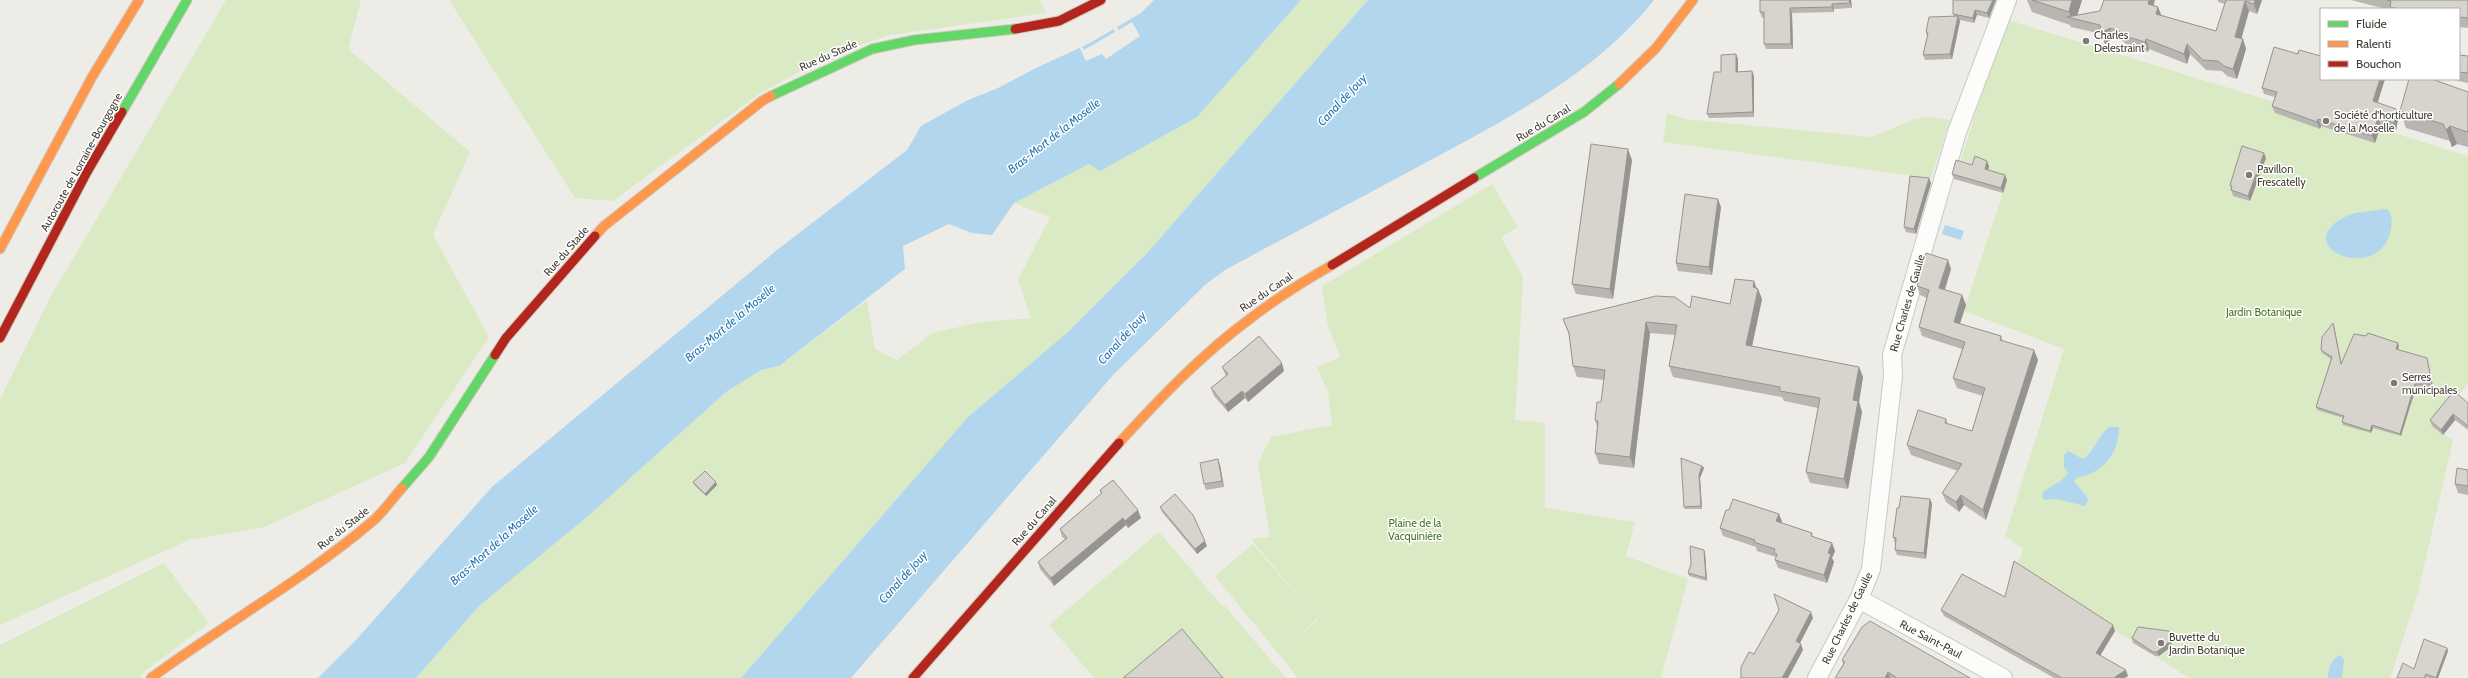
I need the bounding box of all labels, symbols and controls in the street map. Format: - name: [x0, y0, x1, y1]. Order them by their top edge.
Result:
- legend: [2320, 8, 2460, 80]
- text: Fluide: [2356, 16, 2387, 31]
- place label: Charles Delestraint: [2094, 28, 2145, 55]
- street label: Rue du Stade: [797, 36, 859, 74]
- marker: Charles Delestraint: [2081, 36, 2091, 46]
- text: Ralenti: [2356, 36, 2391, 51]
- text: Bouchon: [2356, 56, 2402, 71]
- water label: Canal de Jouy: [1314, 70, 1370, 129]
- street label: Autoroute de Lorraine-Bourgogne: [37, 90, 125, 234]
- water label: Bras-Mort de la Moselle: [1004, 95, 1103, 176]
- street label: Rue du Canal: [1513, 101, 1573, 145]
- place label: Société d'horticulture de la Moselle: [2334, 108, 2433, 135]
- marker: Société d'horticulture de la Moselle: [2321, 116, 2331, 126]
- place label: Pavillon Frescatelly: [2257, 162, 2306, 189]
- marker: Pavillon Frescatelly: [2244, 170, 2254, 180]
- street label: Rue du Stade: [540, 223, 592, 279]
- street label: Rue Charles de Gaulle: [1886, 252, 1928, 353]
- street label: Rue du Canal: [1237, 269, 1295, 315]
- water label: Bras-Mort de la Moselle: [681, 280, 778, 365]
- park label: Jardin Botanique: [2225, 305, 2302, 319]
- water label: Canal de Jouy: [1094, 308, 1150, 367]
- place label: Serres municipales: [2402, 370, 2458, 397]
- marker: Serres municipales: [2389, 378, 2399, 388]
- street label: Rue du Canal: [1009, 493, 1059, 549]
- water label: Bras-Mort de la Moselle: [447, 501, 541, 588]
- street label: Rue du Stade: [314, 503, 372, 553]
- park label: Plaine de la Vacquinière: [1388, 516, 1442, 543]
- water label: Canal de Jouy: [875, 547, 931, 606]
- street label: Rue Charles de Gaulle: [1819, 569, 1875, 666]
- street label: Rue Saint-Paul: [1897, 617, 1965, 661]
- place label: Buvette du Jardin Botanique: [2168, 630, 2245, 657]
- marker: Buvette du Jardin Botanique: [2156, 638, 2166, 648]

